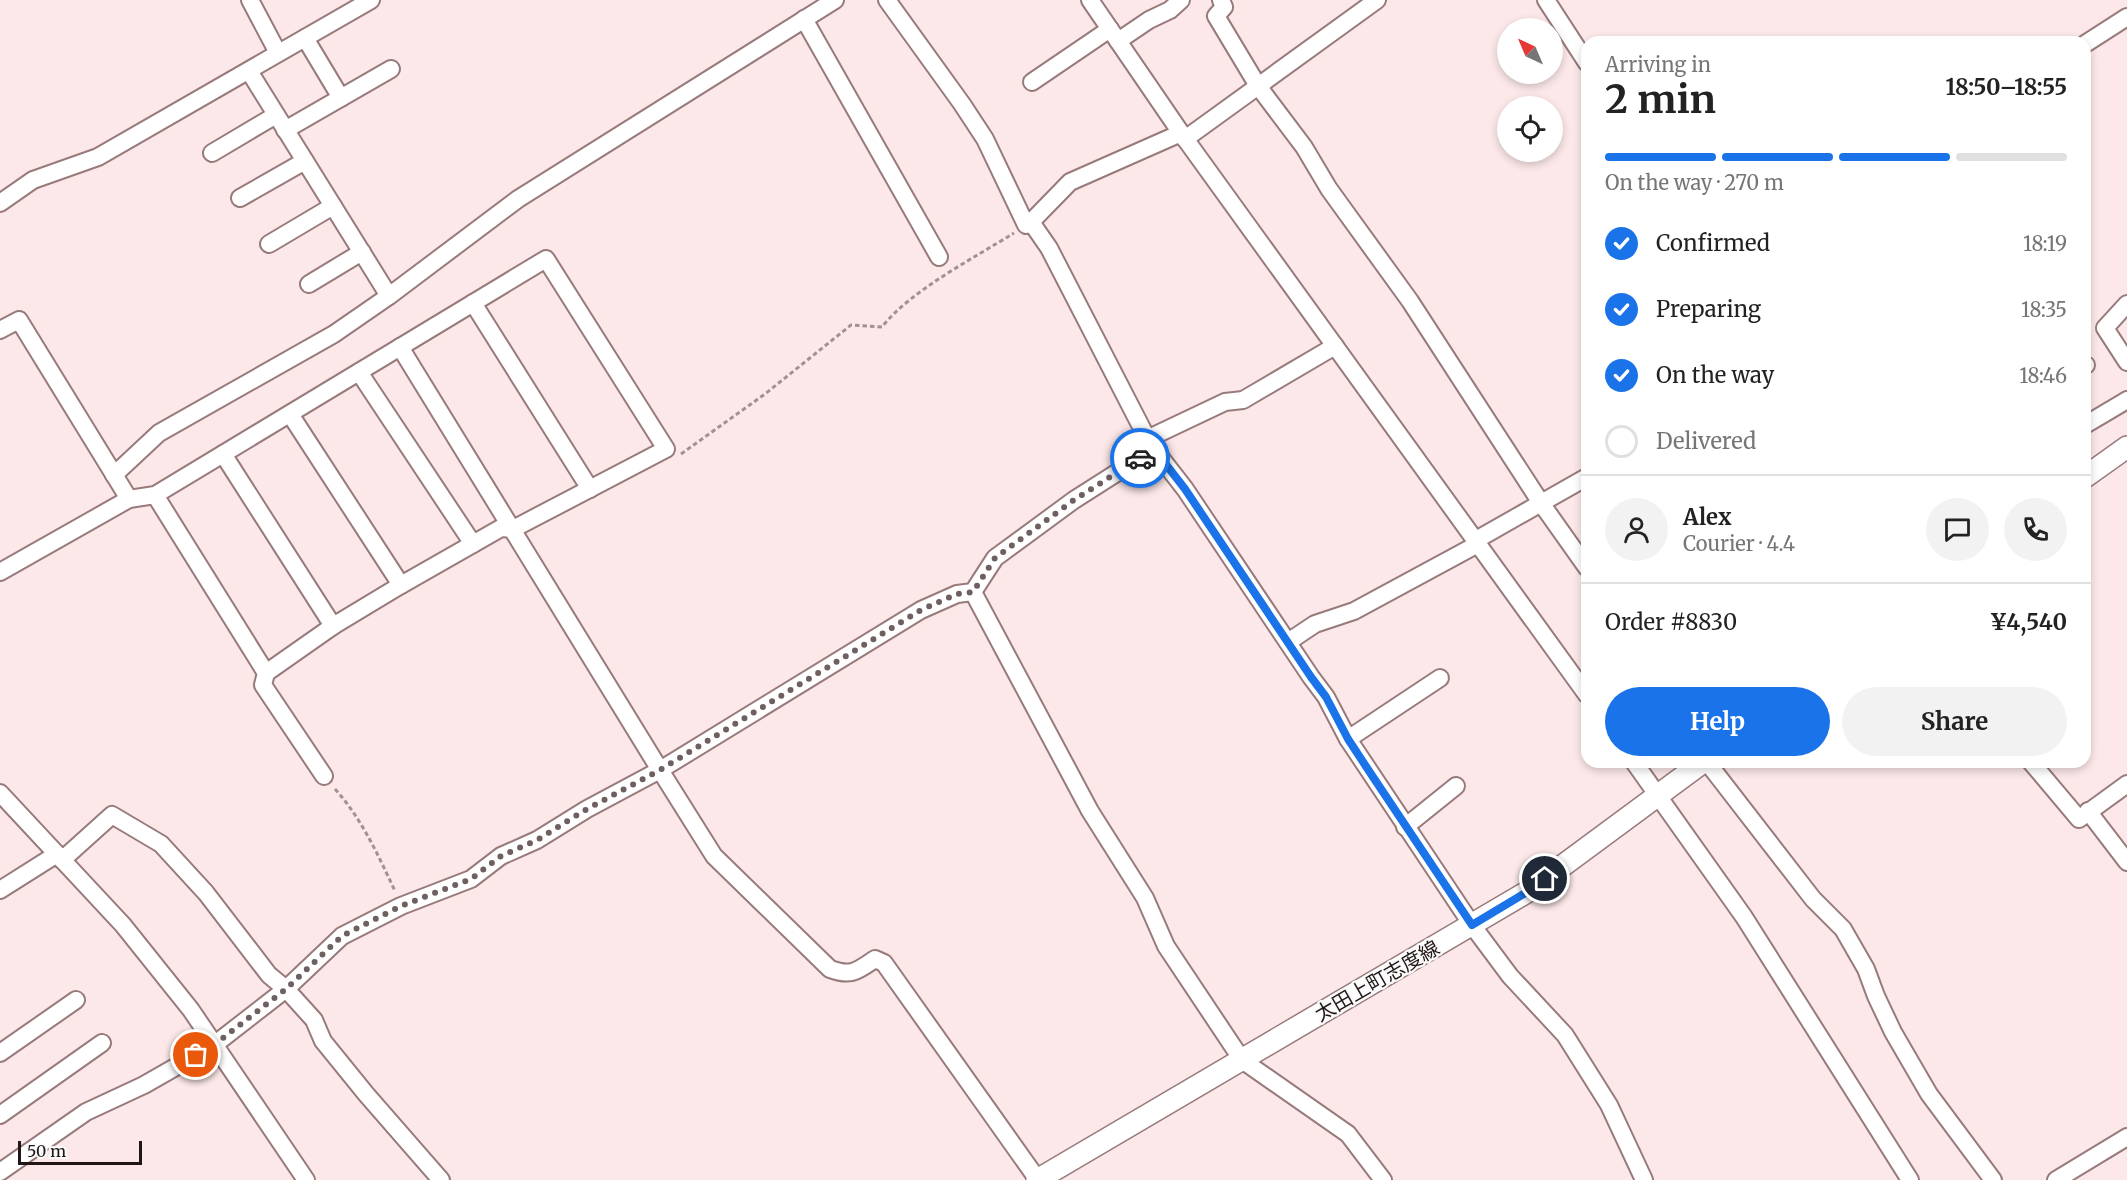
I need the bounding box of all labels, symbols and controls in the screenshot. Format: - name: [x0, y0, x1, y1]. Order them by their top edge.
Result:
- north arrow: [1497, 18, 1563, 84]
- map controls: [1497, 18, 1563, 162]
- text: Arriving in: [1605, 52, 1711, 77]
- text: 18:50–18:55: [1946, 73, 2067, 101]
- text: 2 min: [1605, 75, 1716, 124]
- button: locate: [1497, 96, 1563, 162]
- text: On the way · 270 m: [1605, 170, 1784, 195]
- icon: check: [1605, 227, 1638, 260]
- text: Confirmed: [1656, 229, 1770, 257]
- text: 18:19: [2023, 231, 2067, 256]
- icon: check: [1605, 293, 1638, 326]
- text: Preparing: [1656, 295, 1761, 323]
- text: 18:35: [2021, 297, 2067, 322]
- icon: check: [1605, 359, 1638, 392]
- text: On the way: [1656, 361, 1774, 389]
- text: 18:46: [2019, 363, 2067, 388]
- text: Delivered: [1656, 427, 1756, 455]
- courier: [1110, 428, 1170, 488]
- icon: car: [1124, 442, 1157, 475]
- button: person: [1605, 498, 1668, 561]
- button: chat: [1926, 498, 1989, 561]
- button: phone: [2004, 498, 2067, 561]
- text: Alex: [1683, 503, 1732, 531]
- text: Courier · 4.4: [1683, 531, 1795, 556]
- text: Order #8830: [1605, 608, 1737, 636]
- text: ¥4,540: [1990, 608, 2067, 636]
- button: Help: [1605, 687, 1830, 756]
- button: Share: [1842, 687, 2067, 756]
- pin: [1519, 853, 1570, 904]
- icon: home: [1528, 862, 1561, 895]
- street label: 太田上町志度線: [1310, 935, 1444, 1026]
- pin: [170, 1029, 221, 1080]
- icon: bag: [179, 1038, 212, 1071]
- scale bar: [18, 1138, 142, 1166]
- text: 50 m: [27, 1141, 66, 1161]

